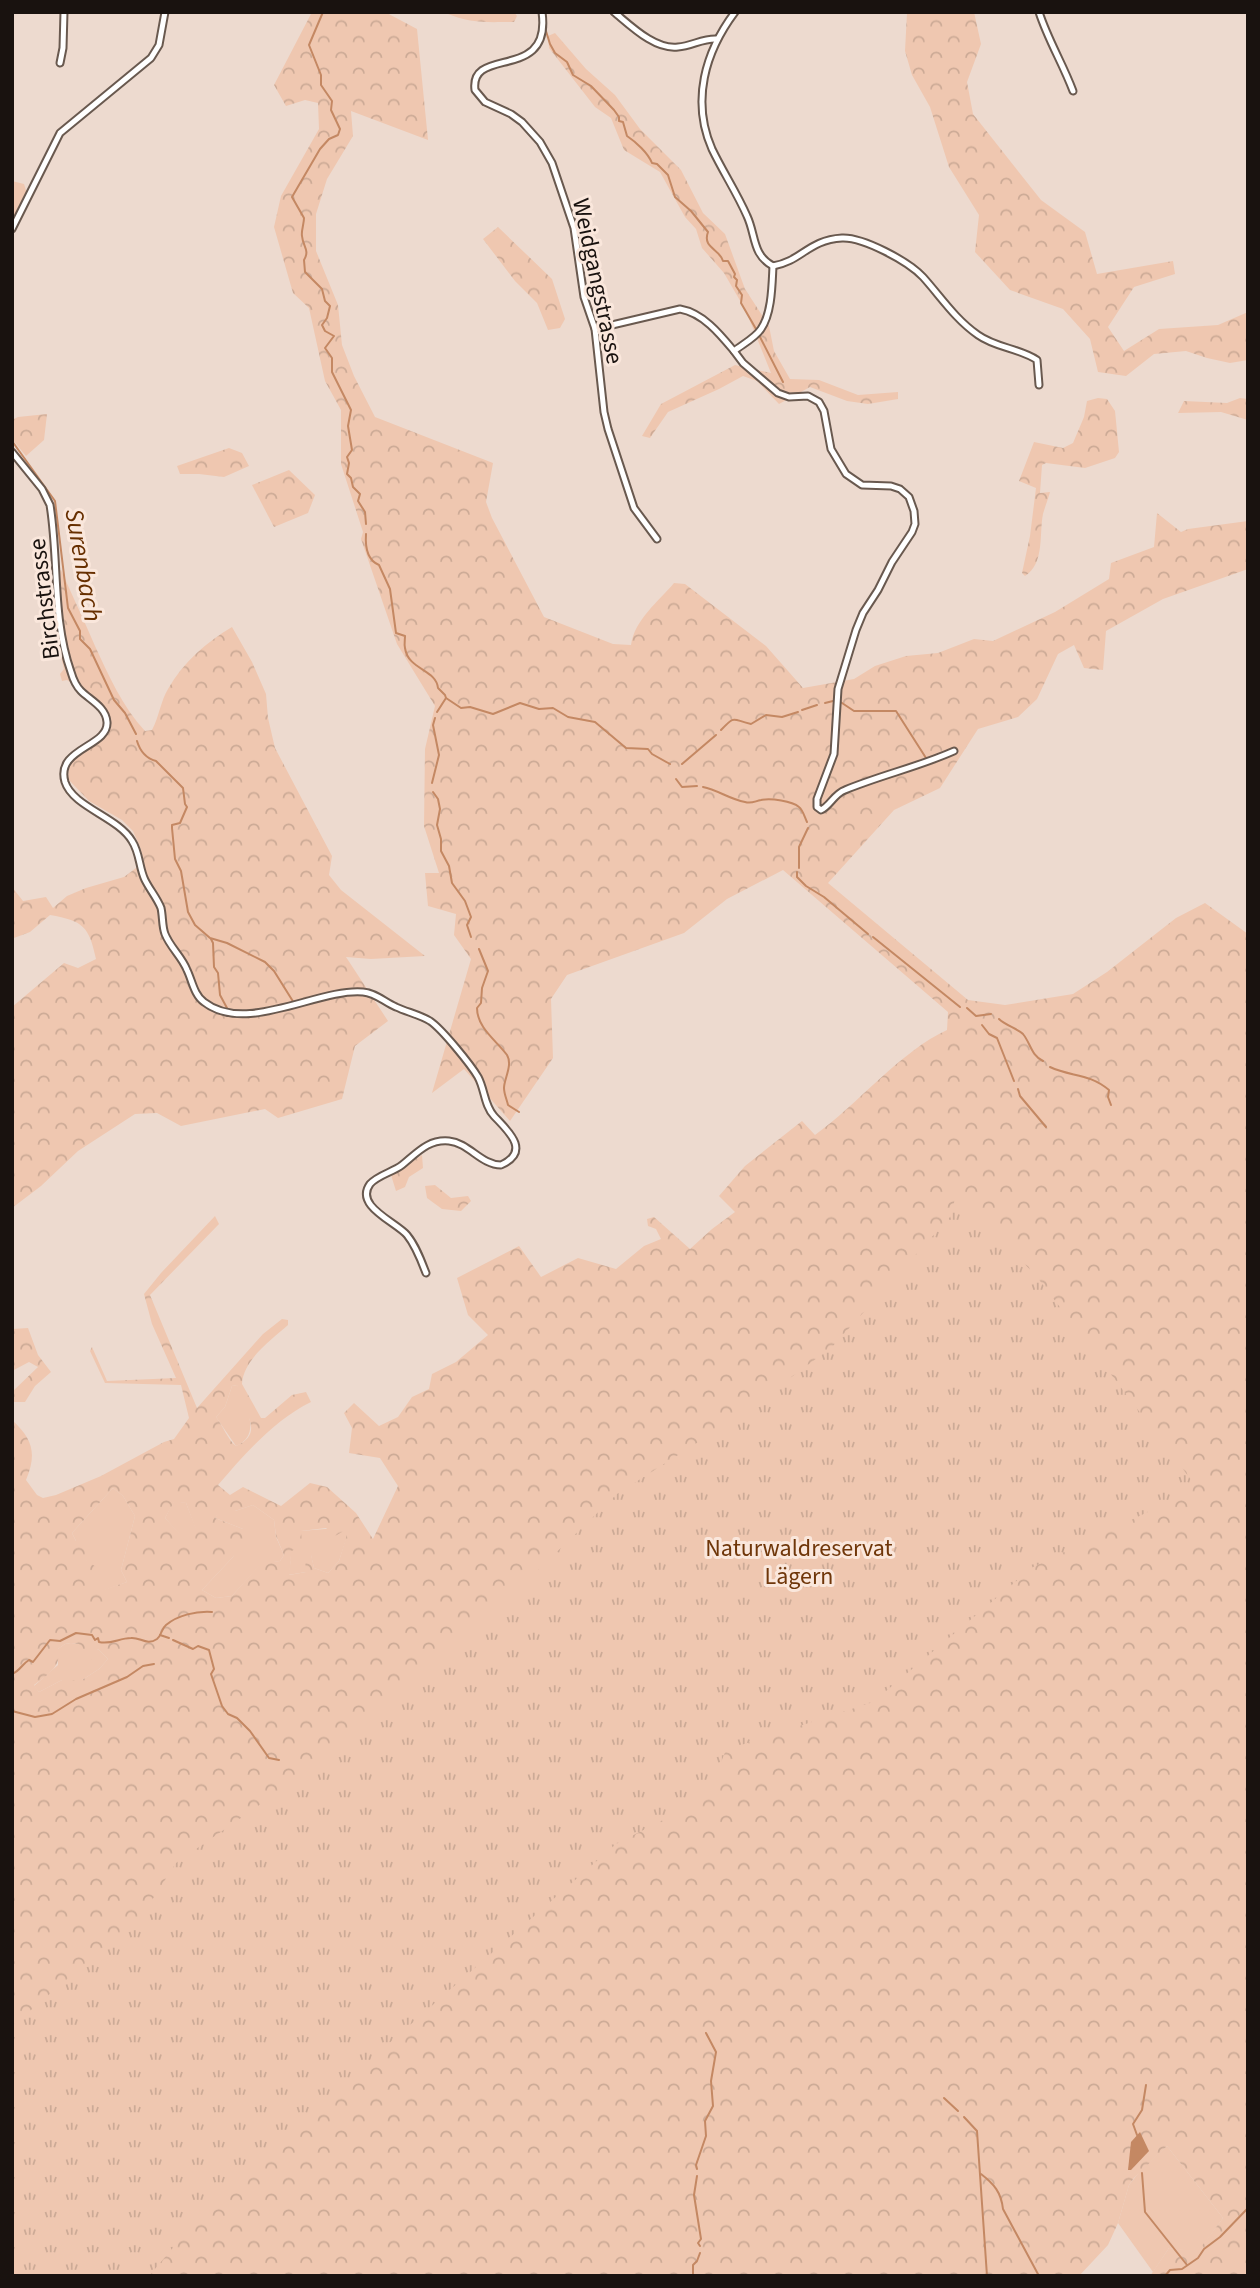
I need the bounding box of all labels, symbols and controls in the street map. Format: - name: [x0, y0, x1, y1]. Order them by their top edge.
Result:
- street label: Weidgangstrasse: [563, 195, 632, 367]
- water label: Surenbach: [55, 506, 112, 625]
- street label: Birchstrasse: [20, 536, 69, 661]
- park label: Naturwaldreservat Lägern: [705, 1531, 893, 1594]

